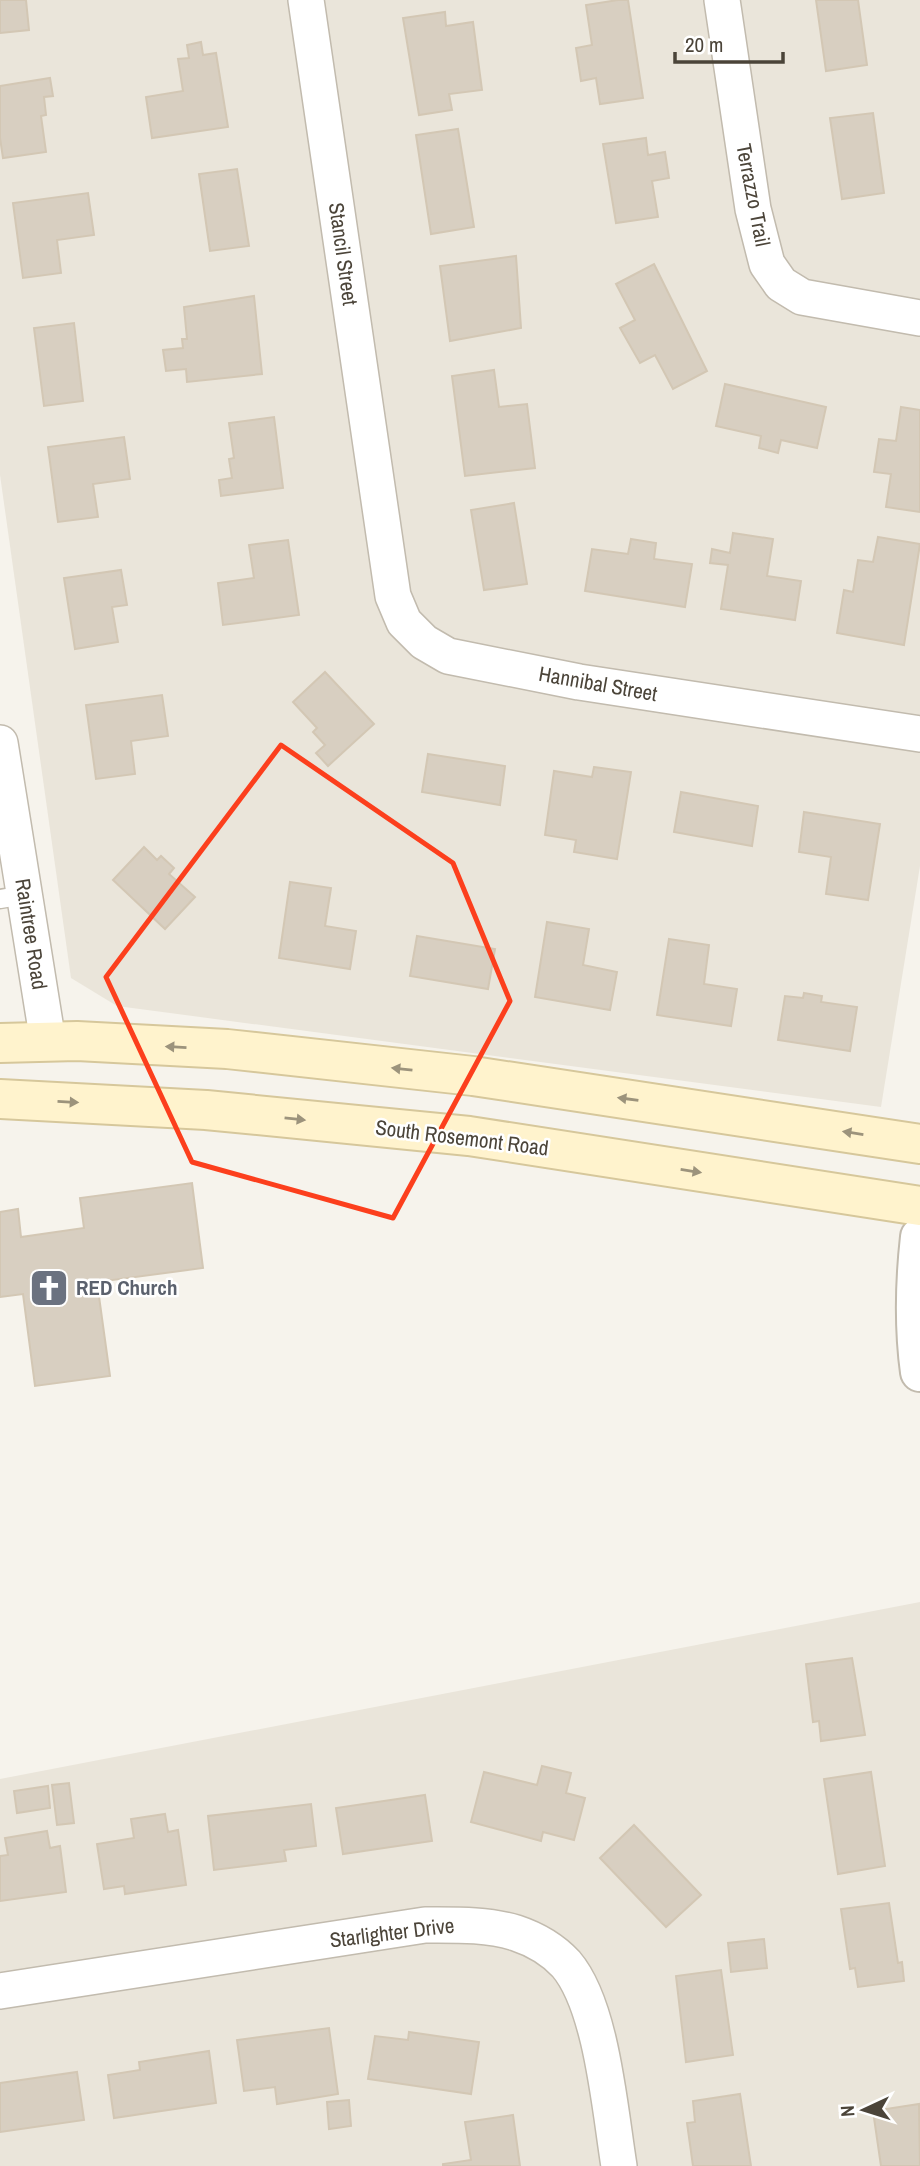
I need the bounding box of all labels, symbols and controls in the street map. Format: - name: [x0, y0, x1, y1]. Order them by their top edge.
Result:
- scale bar: [675, 21, 783, 65]
- text: 20 m: [685, 30, 723, 59]
- street label: Terrazzo Trail: [729, 141, 778, 249]
- street label: Stancil Street: [322, 201, 365, 307]
- street label: Hannibal Street: [537, 659, 660, 708]
- street label: Raintree Road: [8, 876, 55, 992]
- one-way arrow: [165, 1041, 187, 1052]
- one-way arrow: [391, 1063, 413, 1074]
- one-way arrow: [617, 1093, 639, 1104]
- one-way arrow: [57, 1097, 79, 1108]
- street label: South Rosemont Road: [374, 1112, 550, 1163]
- one-way arrow: [284, 1114, 306, 1125]
- one-way arrow: [842, 1127, 864, 1138]
- one-way arrow: [680, 1165, 702, 1176]
- church icon: RED Church: [28, 1267, 70, 1309]
- place label: RED Church: [76, 1273, 177, 1302]
- street label: Starlighter Drive: [328, 1910, 456, 1955]
- north arrow: [829, 2075, 899, 2145]
- text: N: [834, 2105, 860, 2118]

